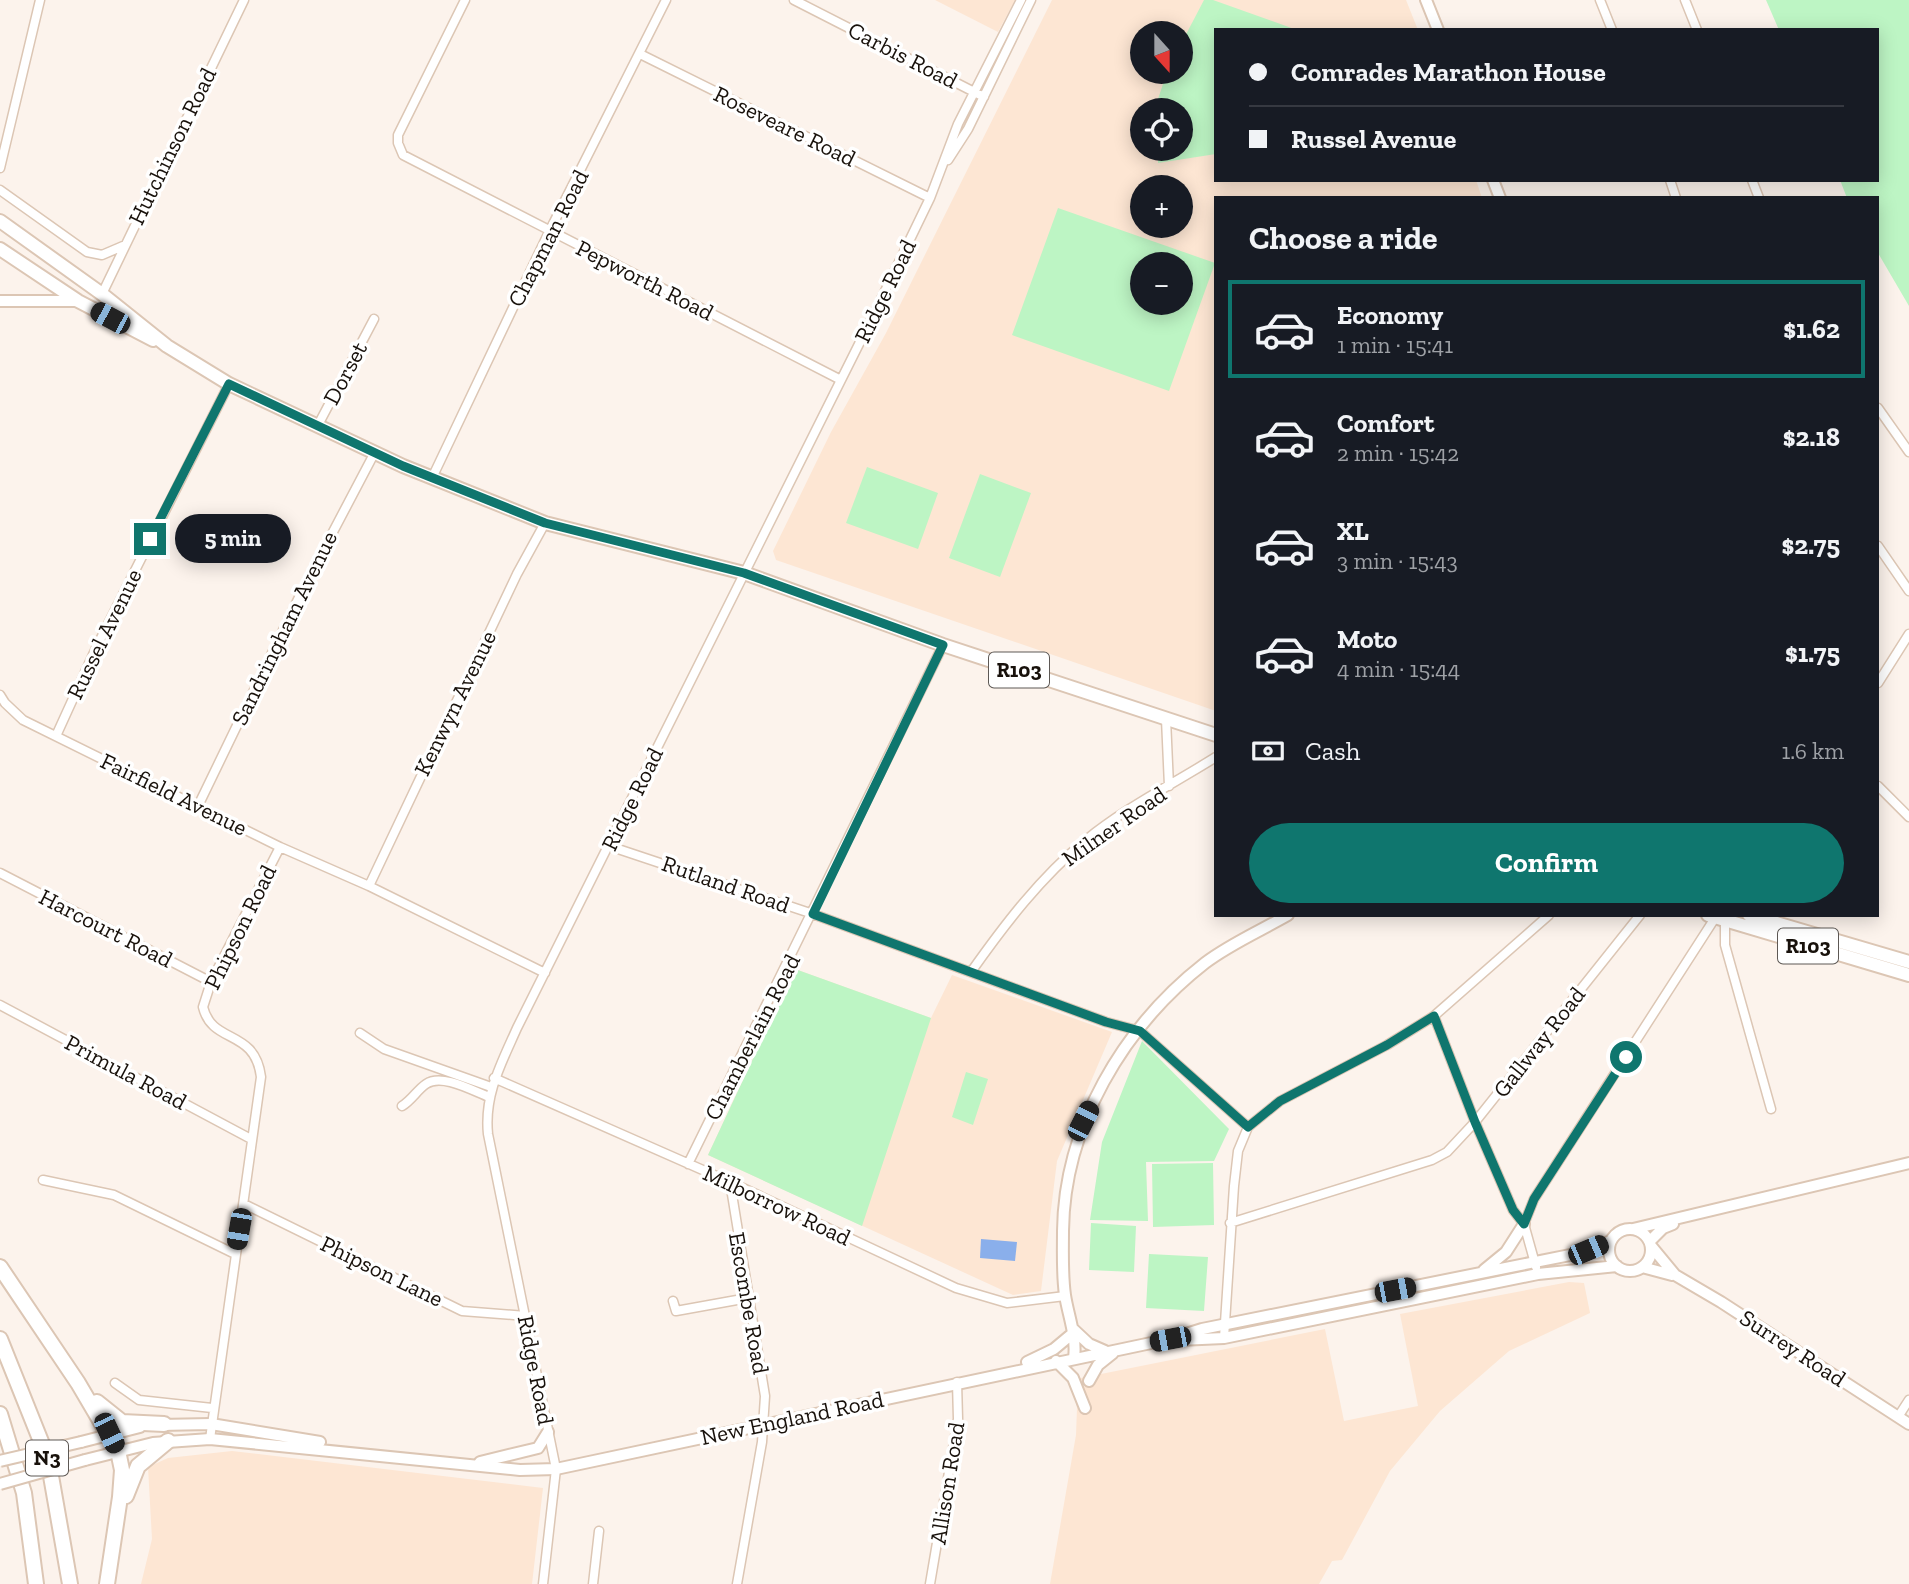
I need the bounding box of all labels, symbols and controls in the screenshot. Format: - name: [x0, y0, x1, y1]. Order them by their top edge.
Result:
- street label: Carbis Road: [844, 15, 963, 95]
- north arrow: [1130, 21, 1194, 84]
- map controls: [1130, 21, 1193, 315]
- text: Comrades Marathon House: [1291, 56, 1606, 88]
- street label: Hutchinson Road: [122, 63, 222, 229]
- street label: Roseveare Road: [709, 80, 861, 173]
- button: locate: [1130, 98, 1193, 161]
- text: Russel Avenue: [1291, 123, 1456, 155]
- street label: Chapman Road: [501, 164, 595, 311]
- button: +: [1130, 175, 1193, 238]
- text: Choose a ride: [1249, 219, 1437, 257]
- street label: Pepworth Road: [572, 233, 719, 327]
- street label: Ridge Road: [848, 234, 922, 347]
- button: −: [1130, 252, 1193, 315]
- icon: car: [1253, 298, 1316, 361]
- car: [87, 299, 134, 337]
- text: Economy: [1337, 299, 1443, 331]
- text: $1.62: [1783, 313, 1840, 345]
- text: 1 min · 15:41: [1337, 331, 1453, 359]
- street label: Dorset: [317, 336, 373, 409]
- icon: car: [1253, 406, 1316, 469]
- text: Comfort: [1337, 407, 1434, 439]
- text: $2.18: [1783, 421, 1840, 453]
- text: 2 min · 15:42: [1337, 439, 1459, 467]
- callout: 5 min: [174, 514, 290, 564]
- icon: car: [1253, 514, 1316, 577]
- text: XL: [1337, 515, 1369, 547]
- route end: [134, 523, 166, 555]
- text: 5 min: [205, 524, 261, 552]
- street label: Sandringham Avenue: [225, 526, 343, 730]
- text: $2.75: [1782, 529, 1840, 561]
- text: 3 min · 15:43: [1337, 547, 1458, 575]
- street label: Russel Avenue: [60, 564, 148, 704]
- icon: car: [1253, 622, 1316, 685]
- text: Moto: [1337, 623, 1397, 655]
- street label: Kenwyn Avenue: [408, 626, 502, 780]
- text: $1.75: [1785, 637, 1840, 669]
- road number: R103: [989, 652, 1049, 688]
- text: 4 min · 15:44: [1337, 655, 1460, 683]
- icon: cash: [1249, 732, 1287, 770]
- text: Cash: [1305, 735, 1360, 767]
- text: 1.6 km: [1781, 737, 1844, 765]
- street label: Ridge Road: [595, 742, 669, 855]
- street label: Fairfield Avenue: [96, 746, 252, 842]
- street label: Milner Road: [1056, 780, 1172, 872]
- button: Confirm: [1249, 823, 1844, 903]
- street label: Rutland Road: [658, 849, 794, 919]
- street label: Phipson Road: [198, 860, 282, 994]
- street label: Harcourt Road: [35, 882, 178, 974]
- road number: R103: [1778, 928, 1838, 964]
- street label: Chamberlain Road: [698, 949, 806, 1125]
- street label: Gallway Road: [1487, 981, 1591, 1103]
- street label: Primula Road: [60, 1028, 192, 1116]
- route start: [1610, 1041, 1642, 1073]
- car: [1065, 1098, 1102, 1144]
- street label: Milborrow Road: [699, 1159, 856, 1252]
- car: [226, 1206, 253, 1252]
- street label: Phipson Lane: [316, 1229, 448, 1313]
- street label: Escombe Road: [723, 1230, 775, 1377]
- car: [1565, 1232, 1612, 1268]
- car: [1373, 1276, 1418, 1304]
- street label: Surrey Road: [1735, 1303, 1852, 1393]
- street label: Ridge Road: [512, 1313, 560, 1428]
- car: [1148, 1325, 1193, 1353]
- street label: New England Road: [698, 1385, 886, 1451]
- car: [91, 1410, 128, 1456]
- street label: Allison Road: [924, 1420, 971, 1546]
- road number: N3: [26, 1440, 68, 1476]

